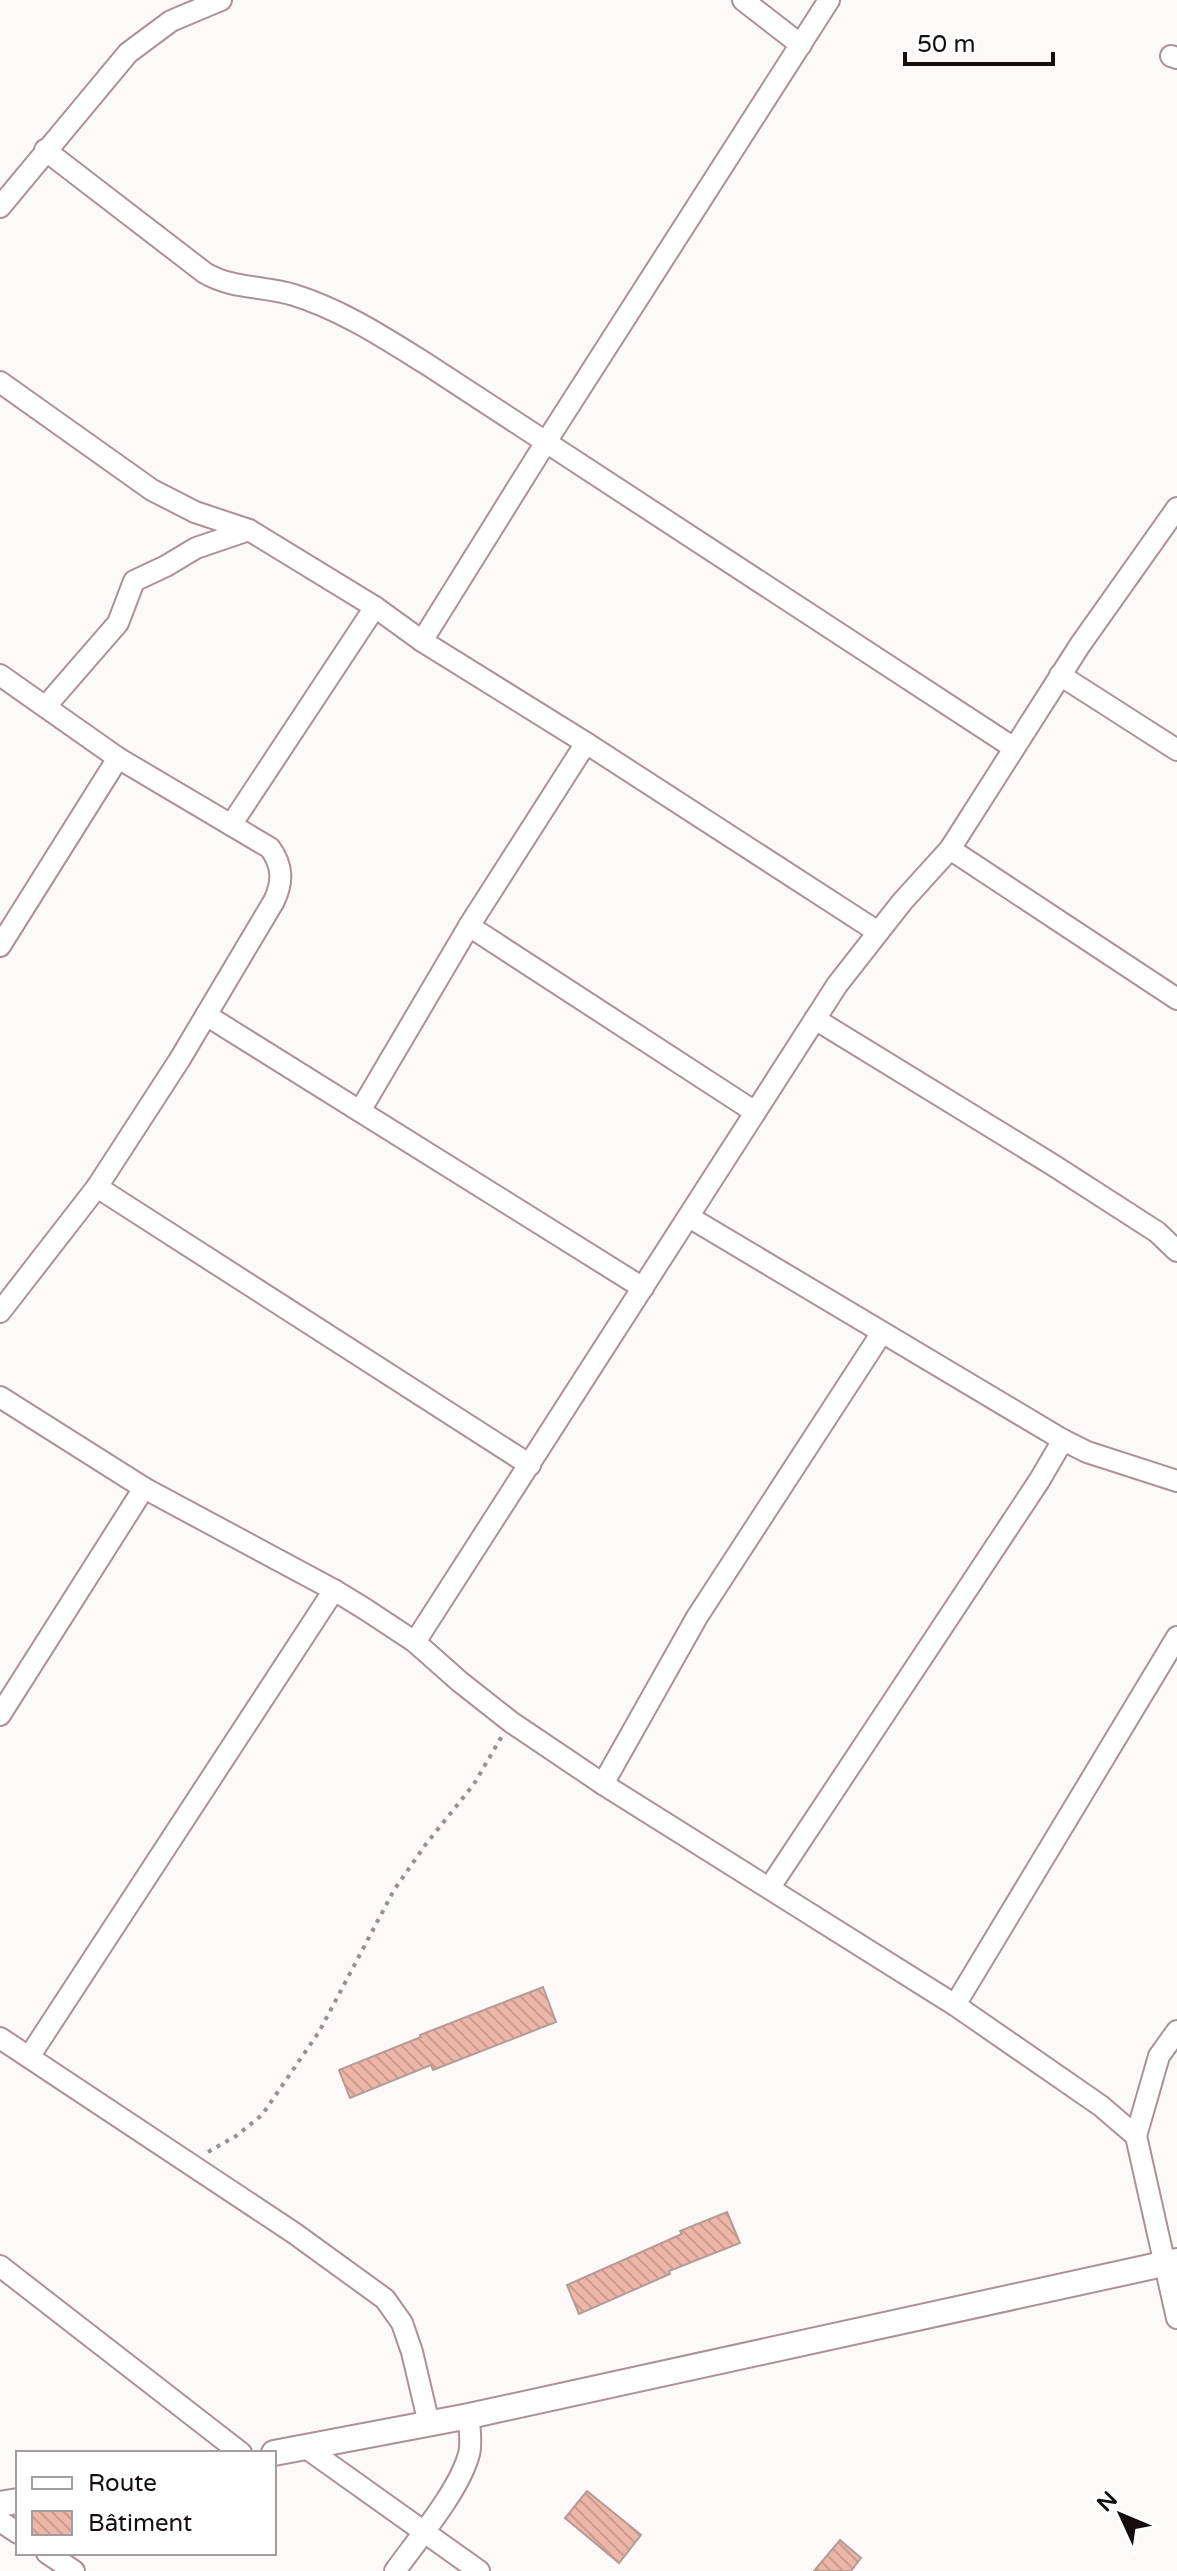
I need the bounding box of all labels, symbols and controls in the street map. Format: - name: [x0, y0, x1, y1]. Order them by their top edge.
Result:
- scale bar: [905, 16, 1053, 66]
- text: 50 m: [917, 30, 975, 59]
- legend: [16, 2451, 276, 2555]
- text: Route: [88, 2469, 157, 2498]
- north arrow: [1081, 2475, 1161, 2555]
- text: N: [1092, 2486, 1123, 2517]
- text: Bâtiment: [88, 2509, 192, 2538]

